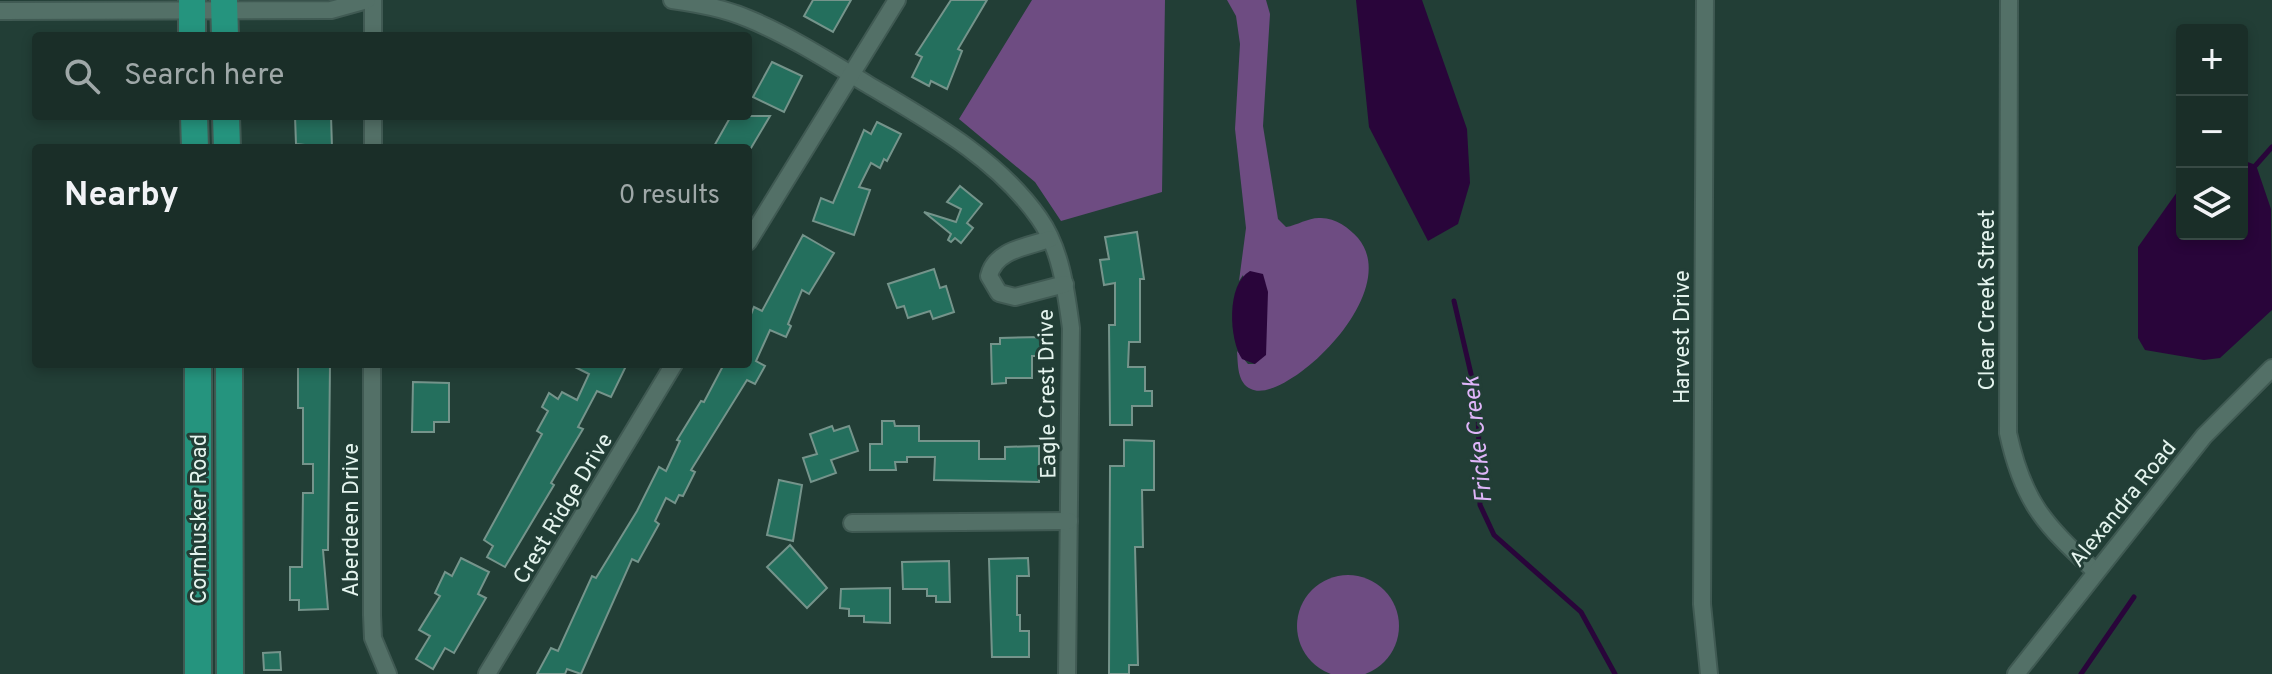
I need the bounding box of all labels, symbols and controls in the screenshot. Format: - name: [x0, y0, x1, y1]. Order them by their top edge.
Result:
- map controls: [2176, 24, 2248, 240]
- button: +: [2176, 24, 2248, 96]
- search box: [32, 32, 752, 120]
- icon: search: [60, 54, 104, 98]
- text: Search here: [124, 58, 284, 95]
- button: −: [2176, 96, 2248, 168]
- button: layers: [2176, 168, 2248, 240]
- text: Nearby: [64, 175, 179, 218]
- text: 0 results: [619, 180, 720, 213]
- street label: Clear Creek Street: [1975, 209, 2002, 391]
- street label: Harvest Drive: [1670, 270, 1697, 404]
- street label: Eagle Crest Drive: [1034, 309, 1063, 479]
- water label: Fricke Creek: [1457, 374, 1501, 505]
- street label: Crest Ridge Drive: [508, 429, 620, 590]
- street label: Cornhusker Road: [187, 434, 214, 604]
- street label: Alexandra Road: [2065, 436, 2183, 573]
- street label: Aberdeen Drive: [339, 443, 366, 597]

